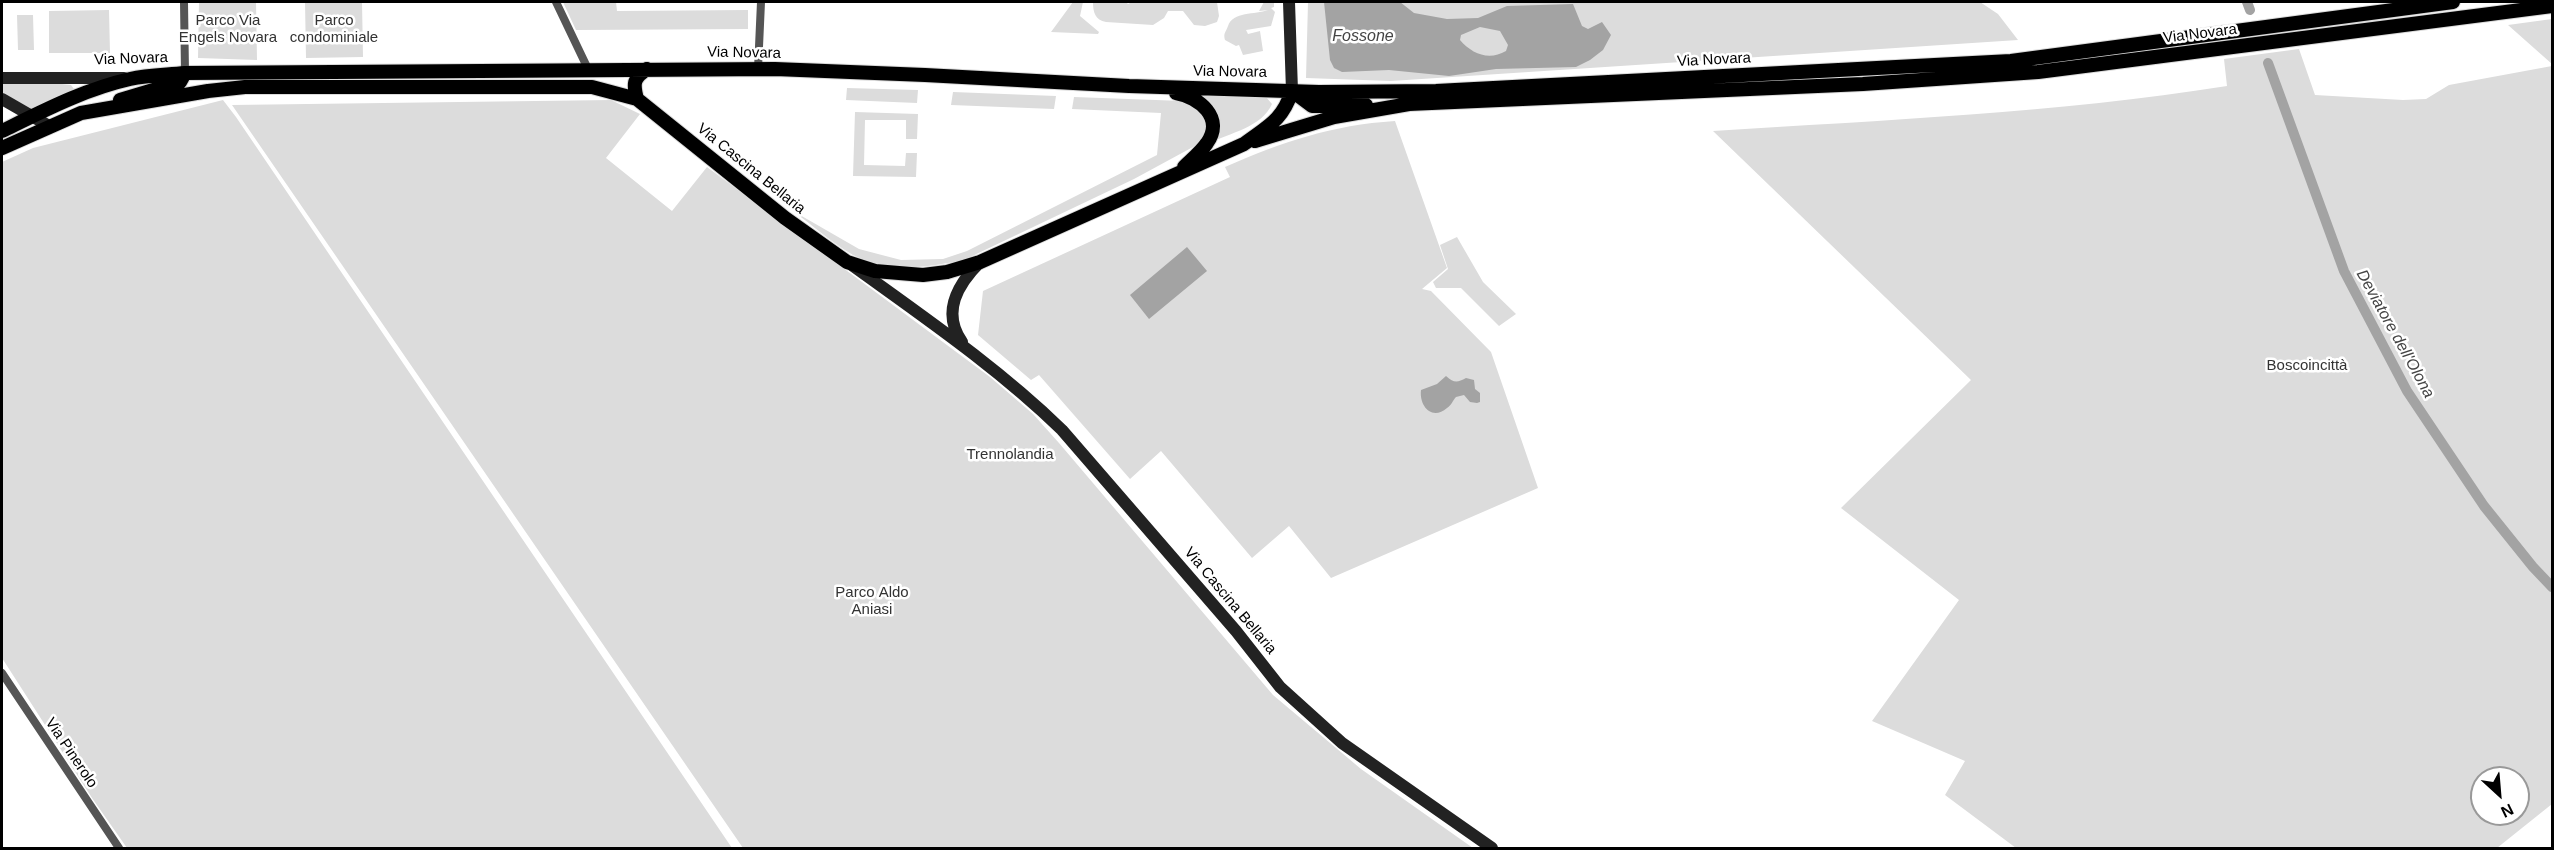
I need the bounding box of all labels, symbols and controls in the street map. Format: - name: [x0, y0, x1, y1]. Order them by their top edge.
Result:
- park label: Parco Via Engels Novara: [179, 12, 277, 47]
- park label: Parco condominiale: [290, 12, 378, 47]
- street label: Via Novara: [2162, 21, 2238, 47]
- water label: Fossone: [1332, 27, 1394, 47]
- street label: Via Novara: [707, 43, 781, 63]
- street label: Via Novara: [94, 49, 168, 69]
- street label: Via Novara: [1677, 49, 1751, 71]
- street label: Via Novara: [1193, 62, 1267, 82]
- street label: Via Cascina Bellaria: [693, 120, 809, 218]
- water label: Deviatore dell'Olona: [2352, 267, 2438, 401]
- park label: Boscoincittà: [2267, 357, 2347, 375]
- park label: Trennolandia: [966, 446, 1054, 464]
- street label: Via Cascina Bellaria: [1180, 544, 1280, 658]
- park label: Parco Aldo Aniasi: [835, 584, 909, 619]
- street label: Via Pinerolo: [41, 715, 101, 791]
- north arrow: [2470, 766, 2530, 826]
- text: N: [2498, 801, 2516, 821]

